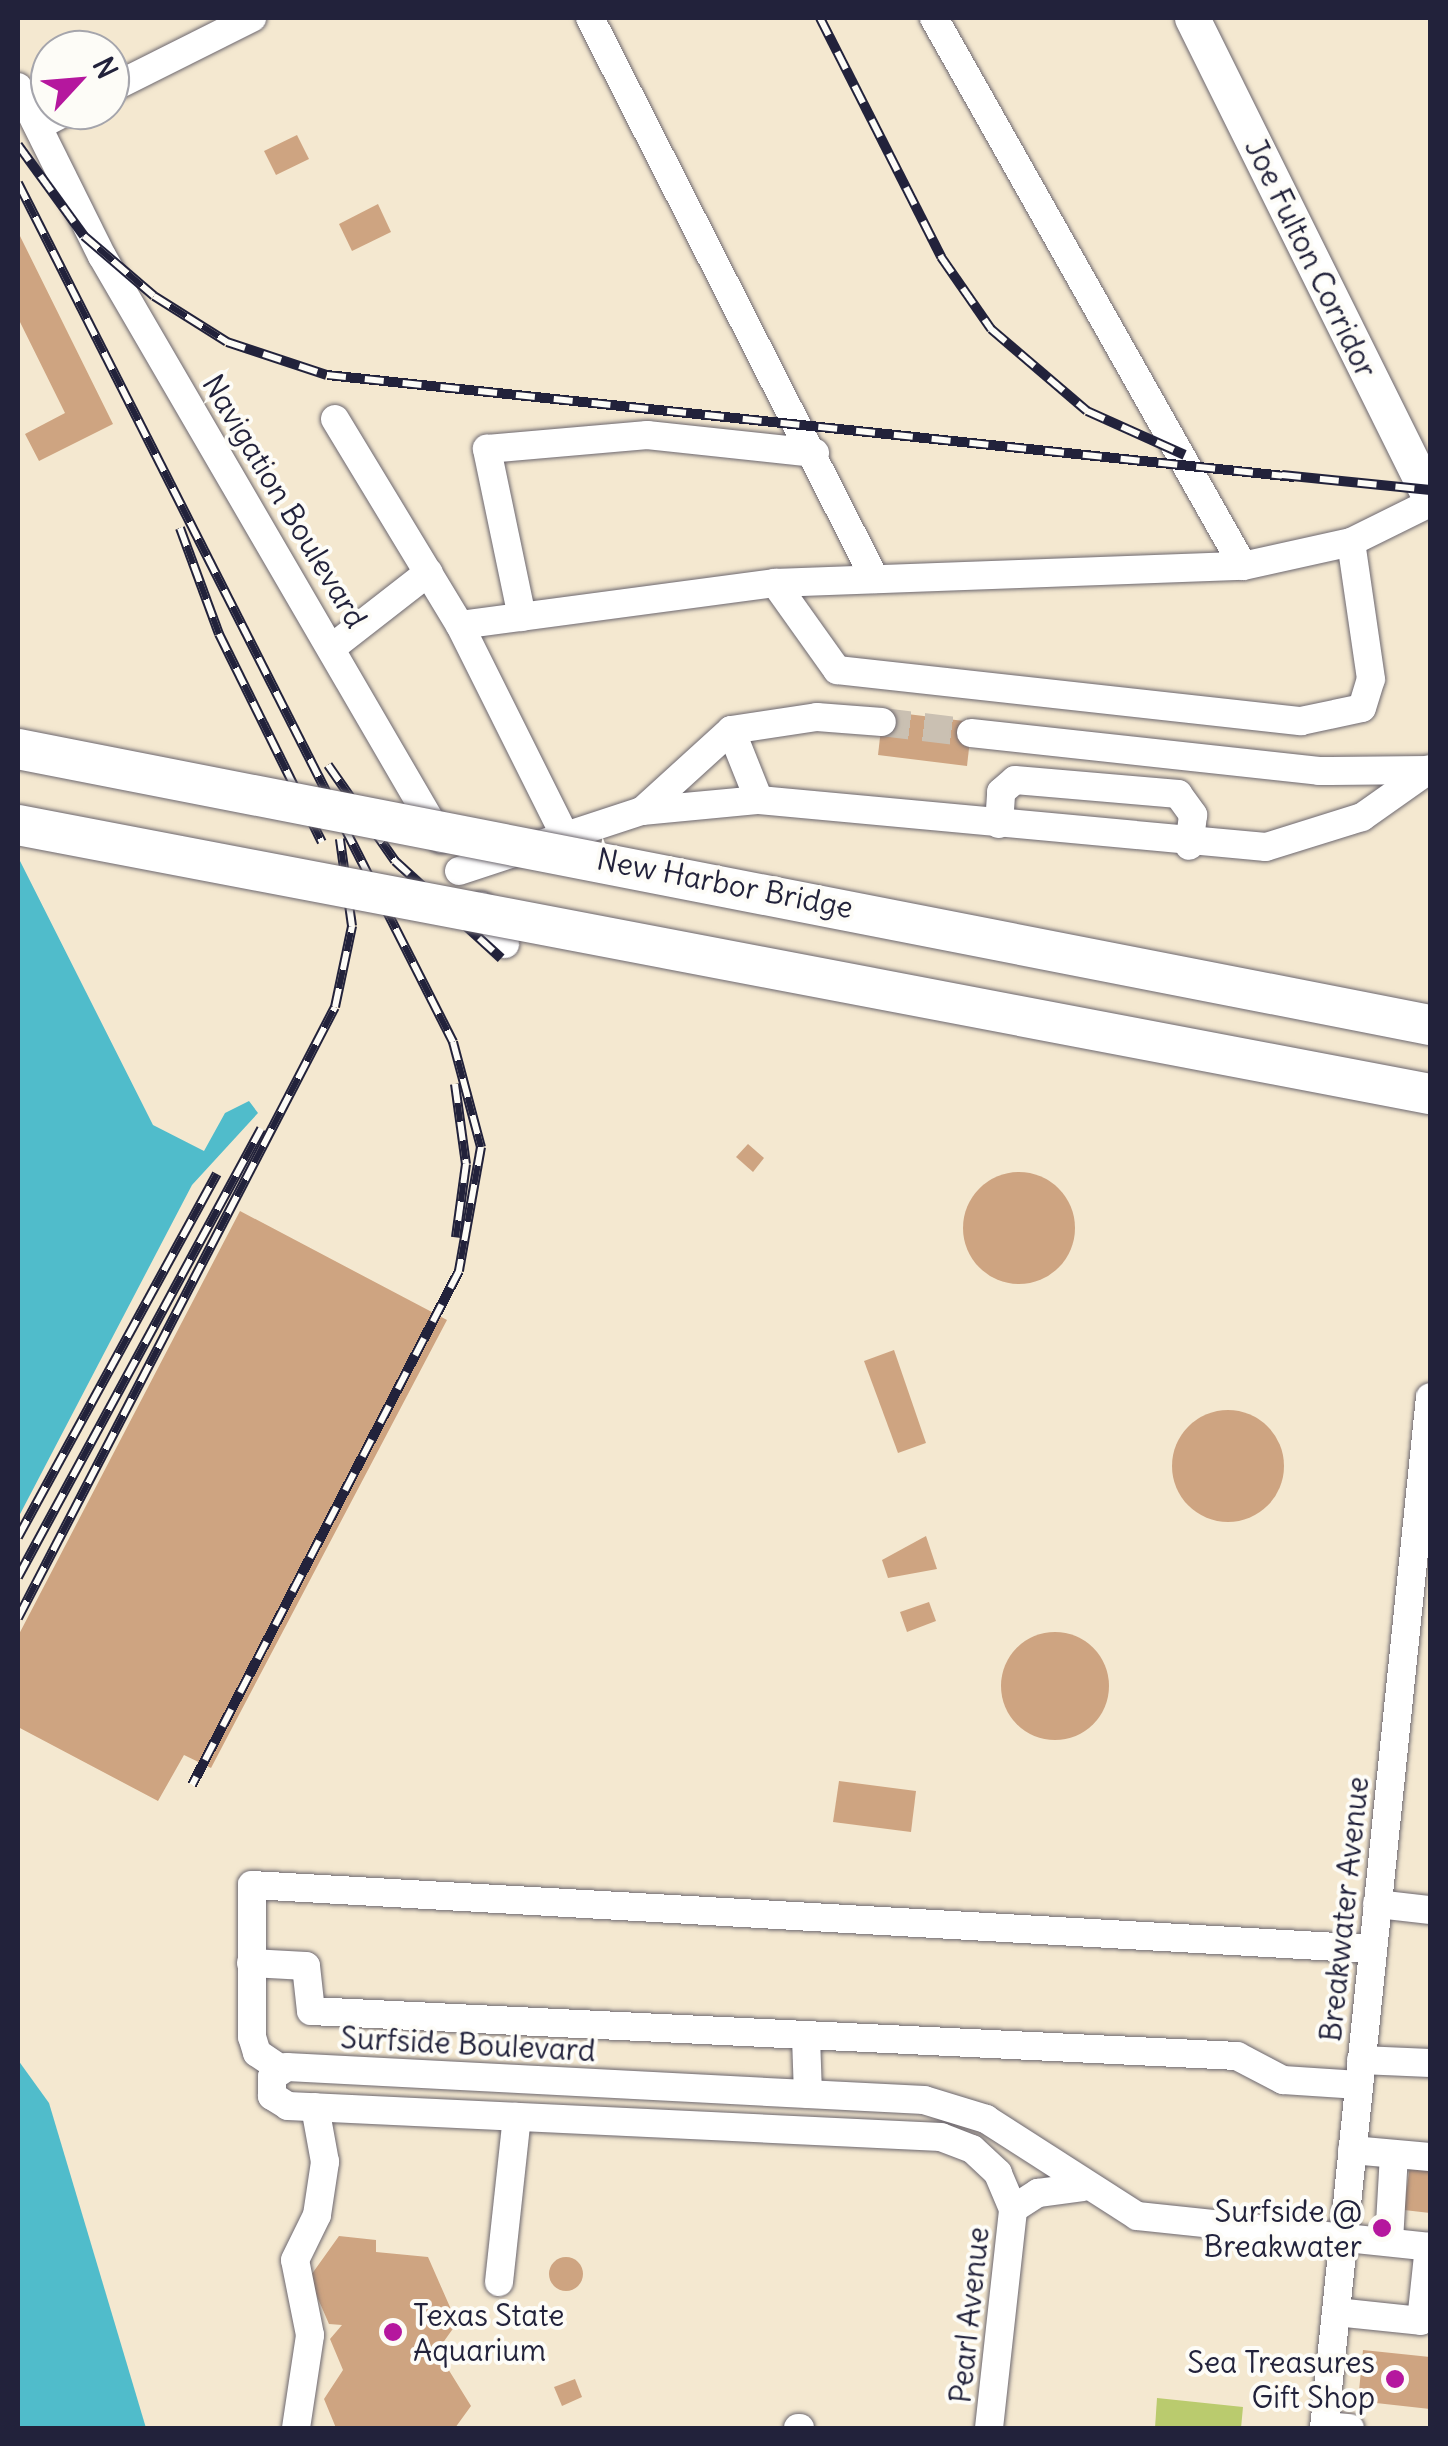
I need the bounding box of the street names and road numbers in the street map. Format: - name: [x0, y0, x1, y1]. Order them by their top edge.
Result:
- street label: Joe Fulton Corridor: [1238, 133, 1384, 383]
- street label: Navigation Boulevard: [195, 368, 375, 634]
- street label: New Harbor Bridge: [594, 841, 856, 925]
- street label: Breakwater Avenue: [1312, 1775, 1376, 2043]
- street label: Surfside Boulevard: [340, 2019, 596, 2069]
- street label: Pearl Avenue: [942, 2225, 996, 2405]

